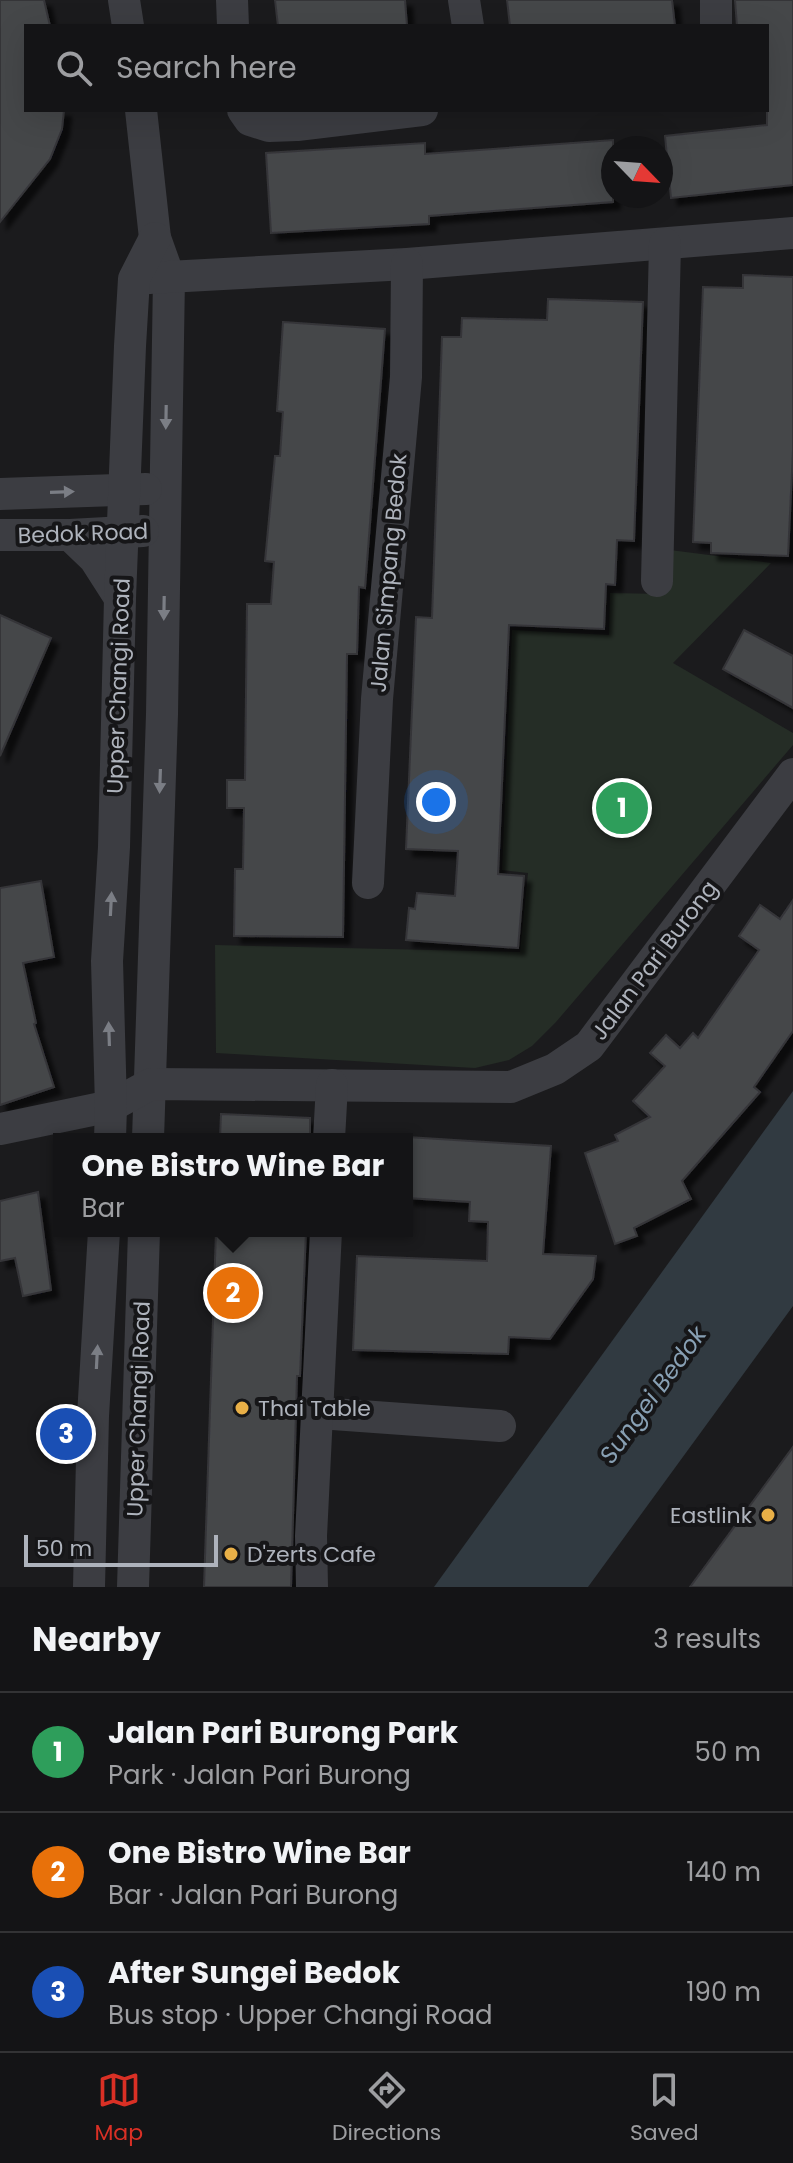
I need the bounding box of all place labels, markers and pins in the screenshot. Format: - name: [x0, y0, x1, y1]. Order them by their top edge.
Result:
- pin: 1: [596, 778, 648, 838]
- pin: 2: [207, 1263, 259, 1323]
- place label: Thai Table: [258, 1393, 371, 1424]
- marker: Thai Table: [233, 1399, 251, 1417]
- pin: 3: [40, 1404, 92, 1464]
- place label: Eastlink: [670, 1500, 753, 1531]
- marker: Eastlink: [759, 1506, 777, 1524]
- place label: D'zerts Cafe: [247, 1539, 376, 1570]
- marker: D'zerts Cafe: [222, 1545, 240, 1563]

